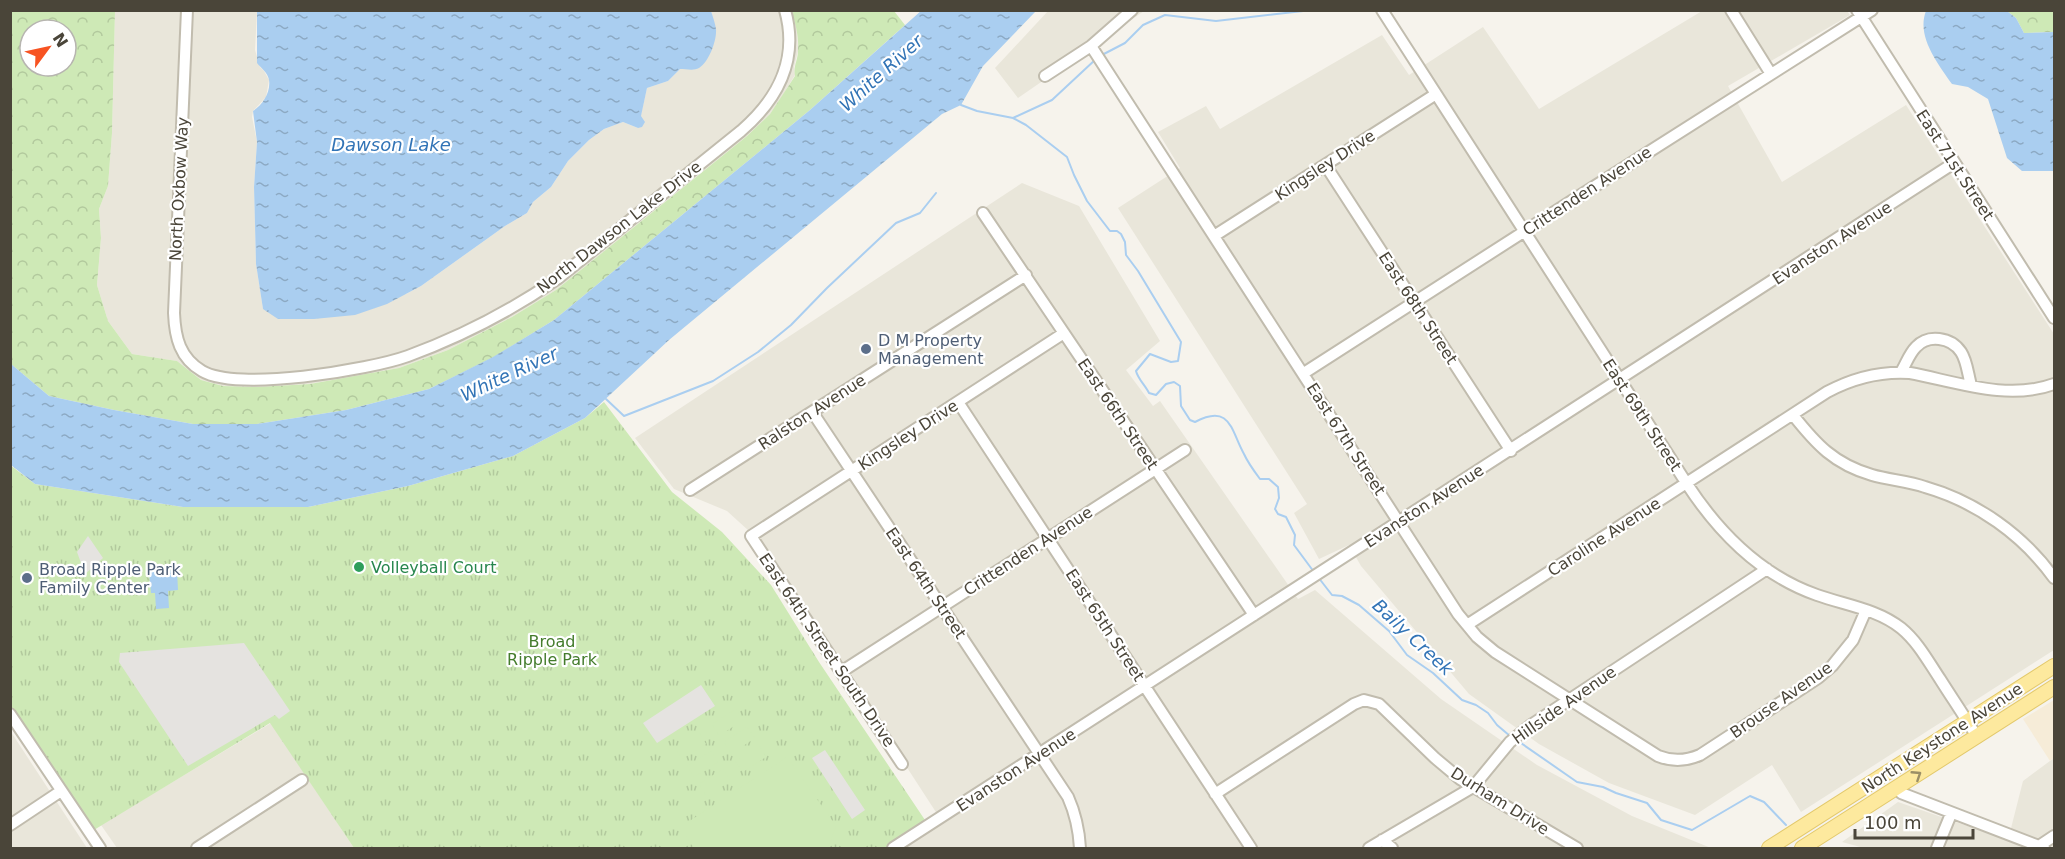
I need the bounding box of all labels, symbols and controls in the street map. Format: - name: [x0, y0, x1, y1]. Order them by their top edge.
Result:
- north arrow: [18, 18, 78, 78]
- text: N: [49, 29, 72, 51]
- water label: White River: [835, 29, 928, 116]
- street label: East 71st Street: [1912, 106, 1998, 224]
- street label: North Oxbow Way: [166, 117, 192, 261]
- street label: Kingsley Drive: [1272, 126, 1378, 204]
- water label: Dawson Lake: [331, 134, 451, 155]
- street label: Crittenden Avenue: [1519, 142, 1655, 240]
- street label: North Dawson Lake Drive: [533, 157, 705, 297]
- street label: Evanston Avenue: [1769, 197, 1895, 289]
- street label: East 68th Street: [1375, 248, 1461, 368]
- place label: D M Property Management: [878, 331, 983, 368]
- water label: White River: [457, 342, 562, 406]
- marker: D M Property Management: [859, 342, 873, 356]
- street label: East 66th Street: [1074, 355, 1162, 473]
- street label: East 69th Street: [1599, 355, 1685, 475]
- street label: Ralston Avenue: [755, 370, 869, 454]
- street label: East 67th Street: [1303, 379, 1389, 499]
- street label: Kingsley Drive: [855, 396, 961, 474]
- street label: Evanston Avenue: [1361, 460, 1487, 552]
- street label: Caroline Avenue: [1544, 494, 1664, 580]
- street label: Crittenden Avenue: [960, 502, 1096, 600]
- street label: East 64th Street: [882, 524, 970, 642]
- street label: East 64th Street South Drive: [755, 550, 899, 750]
- place label: Volleyball Court: [371, 558, 497, 577]
- place label: Broad Ripple Park Family Center: [39, 560, 182, 597]
- marker: Volleyball Court: [352, 560, 366, 574]
- street label: East 65th Street: [1062, 565, 1148, 685]
- marker: Broad Ripple Park Family Center: [20, 571, 34, 585]
- water label: Baily Creek: [1368, 594, 1459, 681]
- park label: Broad Ripple Park: [507, 632, 598, 669]
- street label: Brouse Avenue: [1726, 658, 1836, 742]
- street label: Hillside Avenue: [1508, 662, 1620, 748]
- street label: North Keystone Avenue: [1858, 679, 2026, 797]
- street label: Evanston Avenue: [953, 724, 1079, 816]
- street label: Durham Drive: [1447, 763, 1553, 839]
- one-way arrow: [1910, 771, 1921, 782]
- scale bar: [1855, 802, 1974, 840]
- text: 100 m: [1864, 812, 1922, 833]

